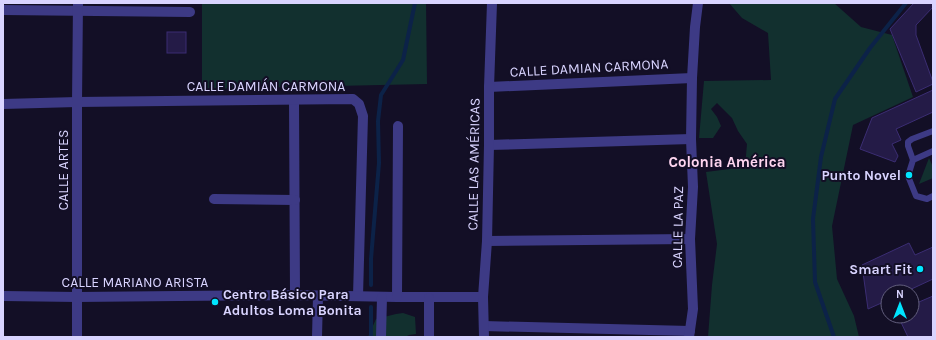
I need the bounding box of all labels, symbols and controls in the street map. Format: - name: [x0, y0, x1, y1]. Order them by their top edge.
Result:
- street label: CALLE DAMIAN CARMONA: [509, 55, 669, 81]
- street label: CALLE DAMIÁN CARMONA: [187, 77, 345, 95]
- street label: CALLE LAS AMÉRICAS: [463, 98, 484, 230]
- street label: CALLE ARTES: [55, 130, 72, 210]
- district label: Colonia América: [669, 153, 785, 171]
- place label: Punto Novel: [821, 167, 901, 184]
- marker: Punto Novel: [904, 170, 914, 180]
- street label: CALLE LA PAZ: [669, 186, 687, 268]
- place label: Smart Fit: [849, 261, 912, 278]
- marker: Smart Fit: [915, 264, 925, 274]
- street label: CALLE MARIANO ARISTA: [62, 274, 208, 291]
- north arrow: [880, 284, 920, 324]
- place label: Centro Básico Para Adultos Loma Bonita: [223, 286, 362, 319]
- text: N: [896, 288, 904, 301]
- marker: Centro Básico Para Adultos Loma Bonita: [210, 297, 220, 307]

